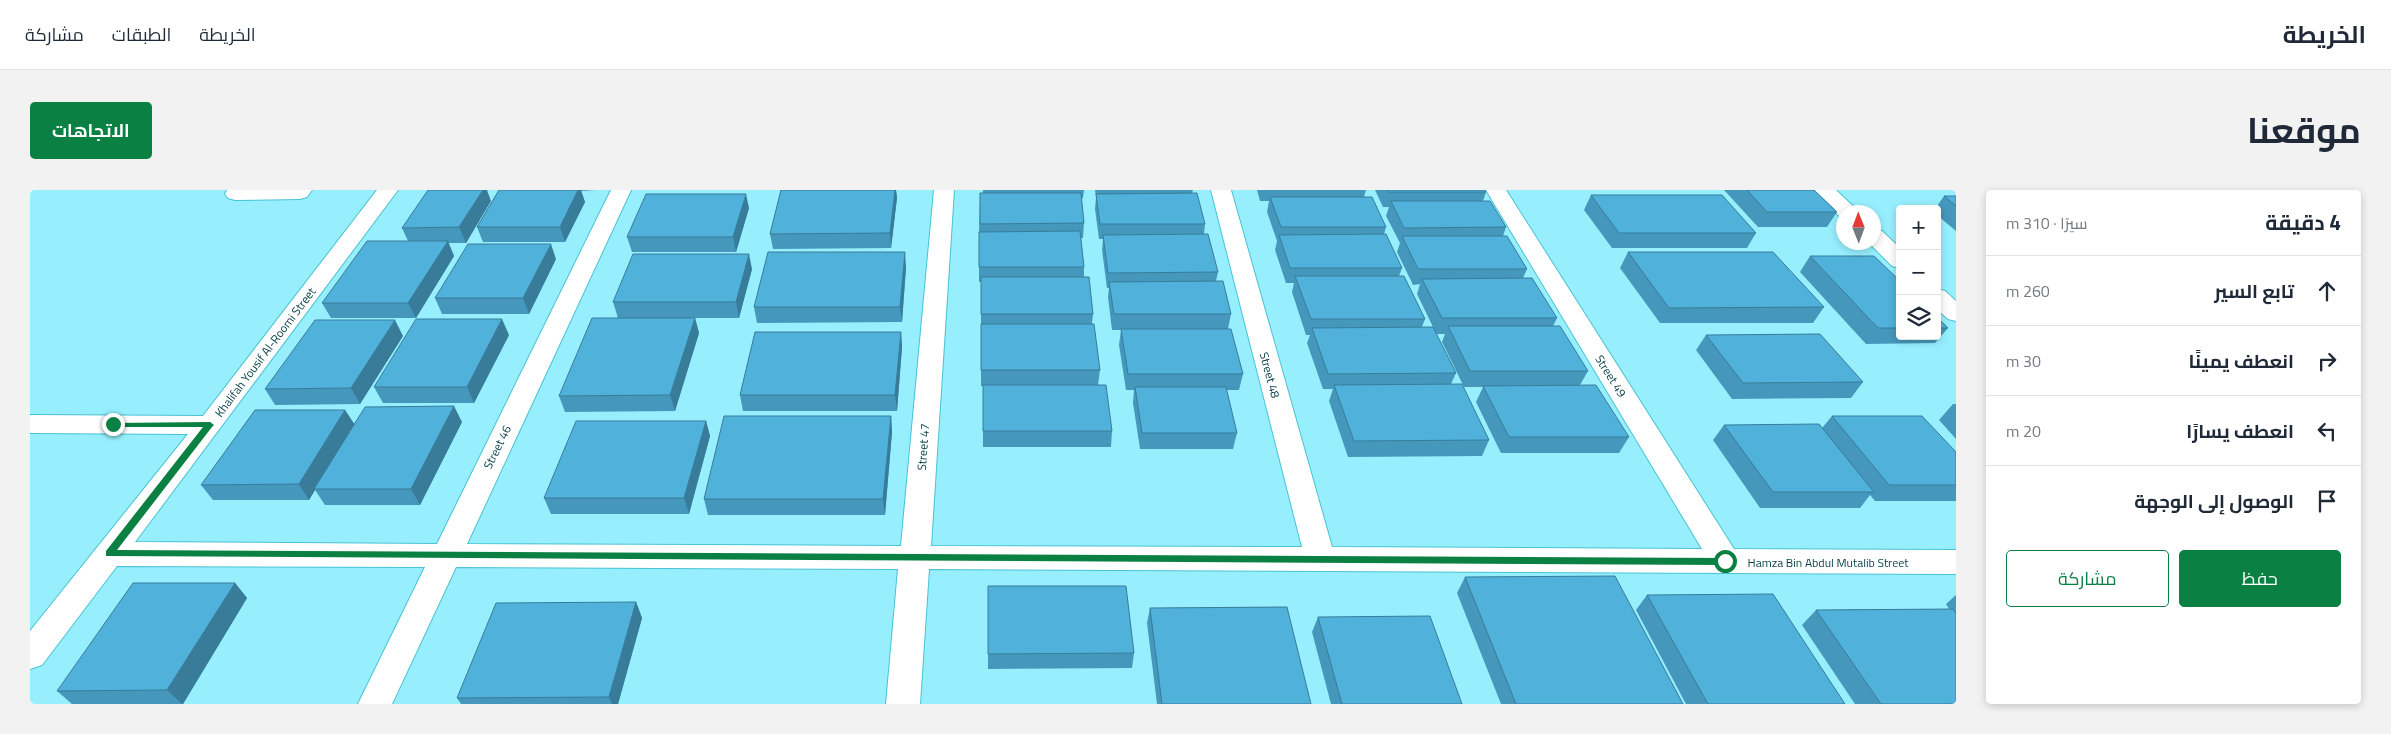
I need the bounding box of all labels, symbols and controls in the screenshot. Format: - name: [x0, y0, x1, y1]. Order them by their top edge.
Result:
- text: الخريطة: [2283, 16, 2366, 52]
- text: مشاركة: [25, 21, 84, 48]
- text: الطبقات: [112, 21, 171, 48]
- text: الخريطة: [199, 21, 256, 48]
- button: الاتجاهات: [30, 102, 152, 159]
- text: موقعنا: [2247, 103, 2361, 157]
- north arrow: [1836, 205, 1881, 250]
- map controls: [1896, 205, 1941, 340]
- button: +: [1896, 205, 1941, 250]
- text: 4 دقيقة: [2265, 206, 2341, 238]
- text: سيرًا · 310 m: [2006, 211, 2087, 235]
- button: −: [1896, 250, 1941, 295]
- text: تابع السير: [2214, 276, 2294, 305]
- icon: ahead: [2313, 277, 2341, 305]
- text: 260 m: [2006, 279, 2050, 303]
- street label: Khalifah Yousif Al-Roomi Street: [210, 282, 321, 421]
- button: layers: [1896, 295, 1941, 340]
- text: انعطف يمينًا: [2189, 346, 2294, 375]
- icon: right: [2313, 347, 2341, 375]
- text: 30 m: [2006, 349, 2041, 373]
- street label: Street 48: [1255, 350, 1285, 400]
- street label: Street 49: [1590, 351, 1632, 401]
- route end: [102, 413, 125, 436]
- text: انعطف يسارًا: [2186, 416, 2294, 445]
- icon: left: [2313, 417, 2341, 445]
- text: 20 m: [2006, 419, 2041, 443]
- street label: Street 46: [478, 421, 516, 472]
- street label: Street 47: [912, 423, 934, 471]
- text: الوصول إلى الوجهة: [2134, 486, 2294, 515]
- icon: arrive: [2313, 487, 2341, 515]
- route start: [1714, 550, 1737, 573]
- button: مشاركة: [2006, 550, 2169, 607]
- button: حفظ: [2179, 550, 2341, 607]
- street label: Hamza Bin Abdul Mutalib Street: [1748, 553, 1909, 572]

